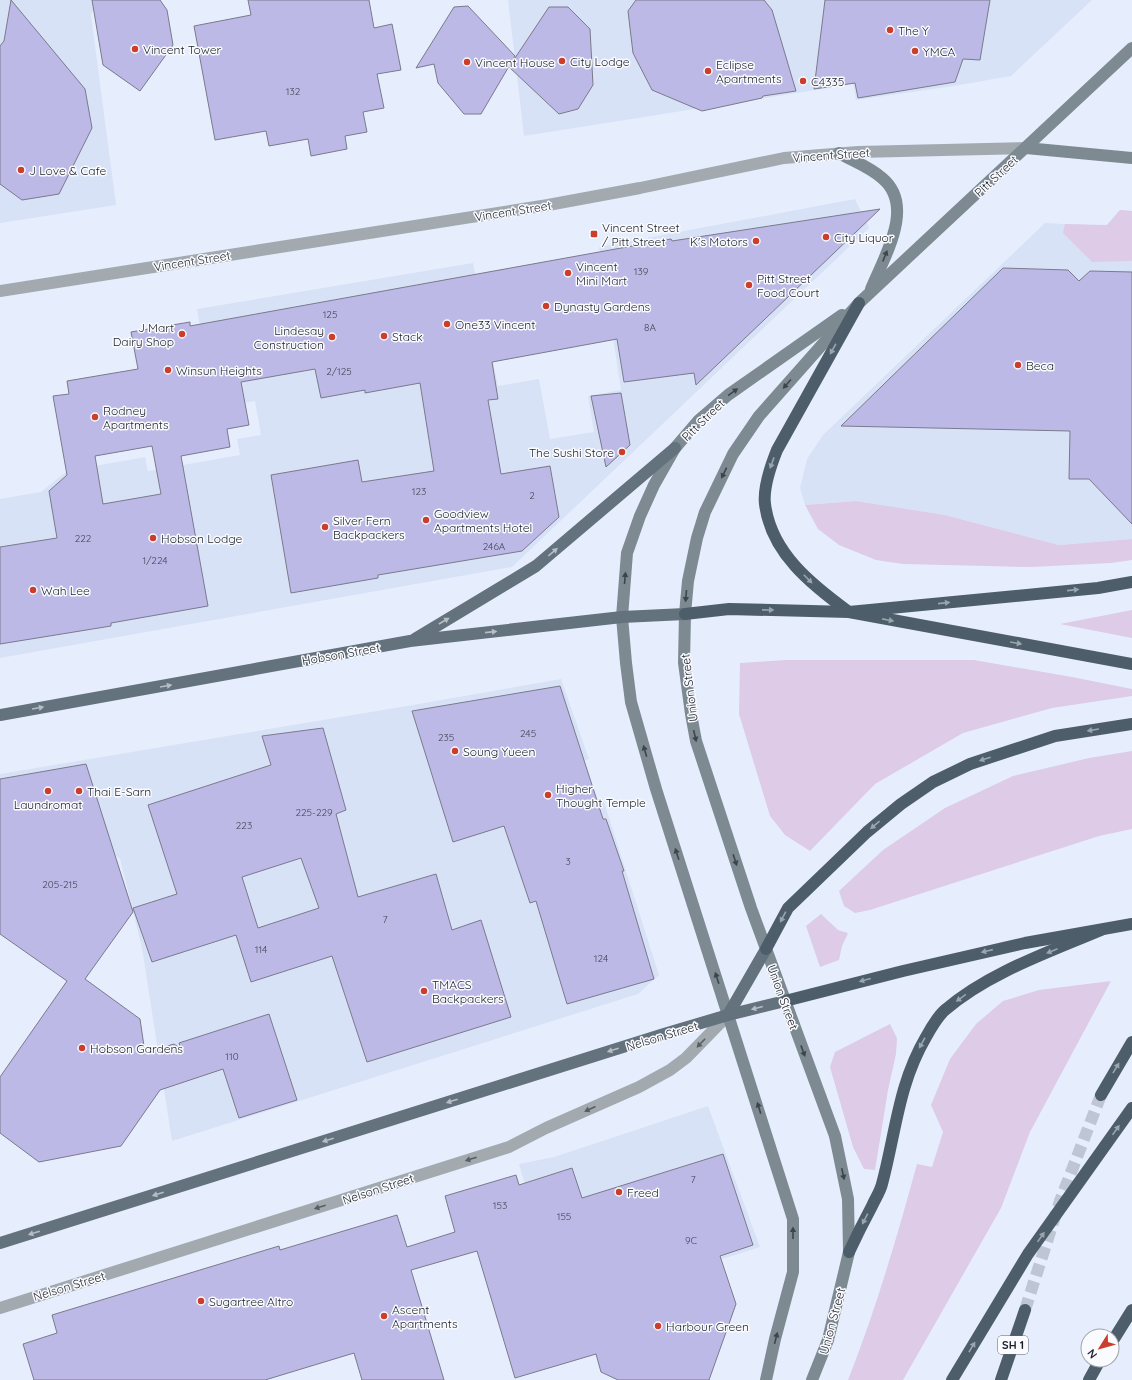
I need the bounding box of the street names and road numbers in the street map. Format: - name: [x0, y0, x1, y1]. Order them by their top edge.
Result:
- street label: Vincent Street: [792, 145, 870, 165]
- street label: Pitt Street: [971, 152, 1021, 200]
- street label: Vincent Street: [474, 198, 552, 224]
- street label: Vincent Street: [153, 248, 231, 274]
- street label: Pitt Street: [678, 396, 728, 444]
- street label: Hobson Street: [301, 640, 381, 668]
- street label: Union Street: [677, 653, 701, 723]
- street label: Union Street: [764, 962, 802, 1032]
- street label: Nelson Street: [624, 1018, 700, 1054]
- street label: Nelson Street: [340, 1170, 416, 1208]
- street label: Nelson Street: [31, 1268, 107, 1304]
- street label: Union Street: [816, 1286, 848, 1356]
- road number: SH 1: [998, 1336, 1028, 1354]

